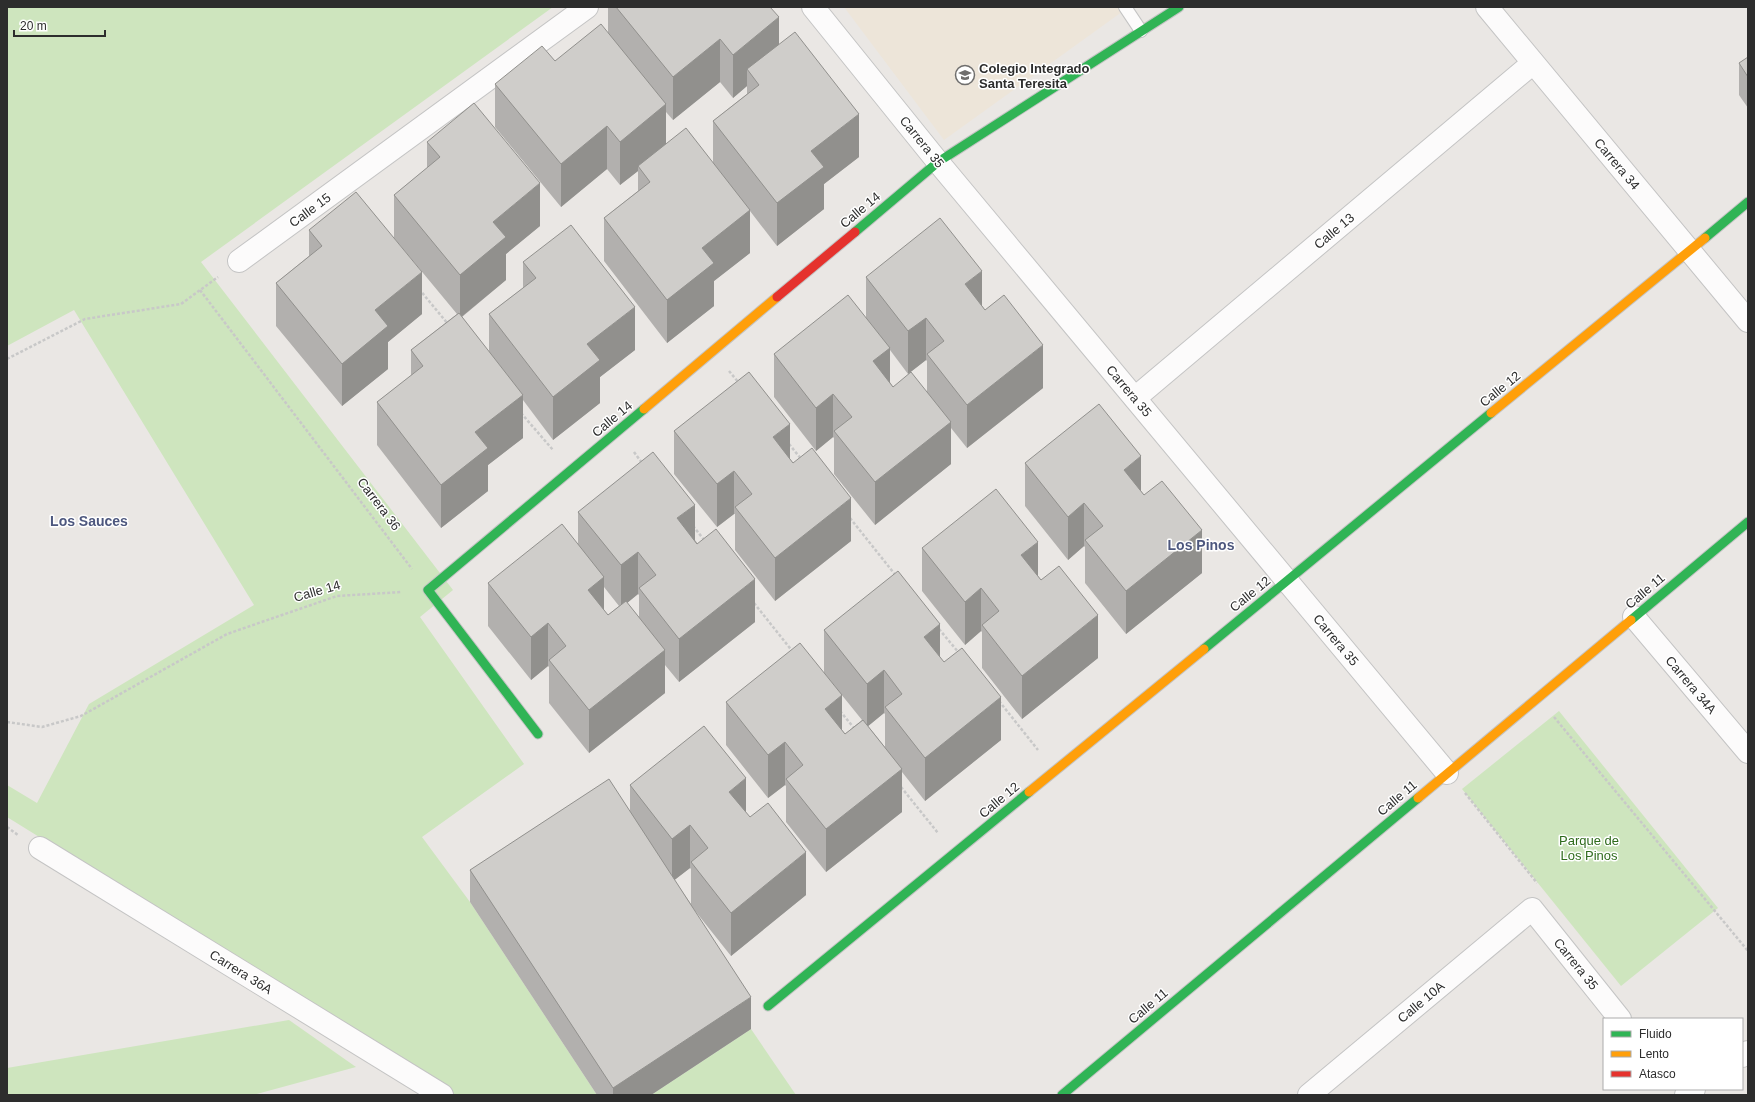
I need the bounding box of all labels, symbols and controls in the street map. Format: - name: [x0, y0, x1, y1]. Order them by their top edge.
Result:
- scale bar: [14, 12, 105, 38]
- text: 20 m: [20, 19, 47, 33]
- place label: Colegio Integrado Santa Teresita: [979, 61, 1090, 91]
- school or university icon: Colegio Integrado Santa Teresita: [954, 64, 976, 86]
- street label: Carrera 35: [897, 113, 947, 171]
- street label: Carrera 34: [1591, 135, 1643, 193]
- street label: Calle 14: [837, 189, 883, 231]
- street label: Calle 15: [286, 190, 334, 230]
- street label: Calle 13: [1311, 210, 1357, 252]
- street label: Carrera 35: [1103, 362, 1155, 420]
- street label: Calle 12: [1477, 368, 1523, 410]
- street label: Calle 14: [589, 398, 635, 440]
- street label: Carrera 36: [354, 475, 404, 533]
- district label: Los Sauces: [50, 513, 128, 529]
- district label: Los Pinos: [1168, 537, 1235, 553]
- street label: Calle 11: [1622, 570, 1668, 612]
- street label: Calle 12: [1227, 573, 1273, 615]
- street label: Calle 14: [292, 577, 342, 605]
- street label: Carrera 35: [1310, 611, 1362, 669]
- street label: Carrera 34A: [1662, 653, 1720, 717]
- street label: Calle 11: [1374, 777, 1420, 819]
- street label: Calle 12: [976, 779, 1022, 821]
- park label: Parque de Los Pinos: [1559, 833, 1619, 863]
- street label: Carrera 35: [1551, 935, 1601, 993]
- street label: Carrera 36A: [207, 947, 275, 997]
- street label: Calle 10A: [1395, 978, 1448, 1026]
- street label: Calle 11: [1125, 985, 1171, 1027]
- legend: [1603, 1018, 1743, 1090]
- text: Fluido: [1639, 1027, 1672, 1041]
- text: Lento: [1639, 1047, 1669, 1061]
- text: Atasco: [1639, 1067, 1676, 1081]

